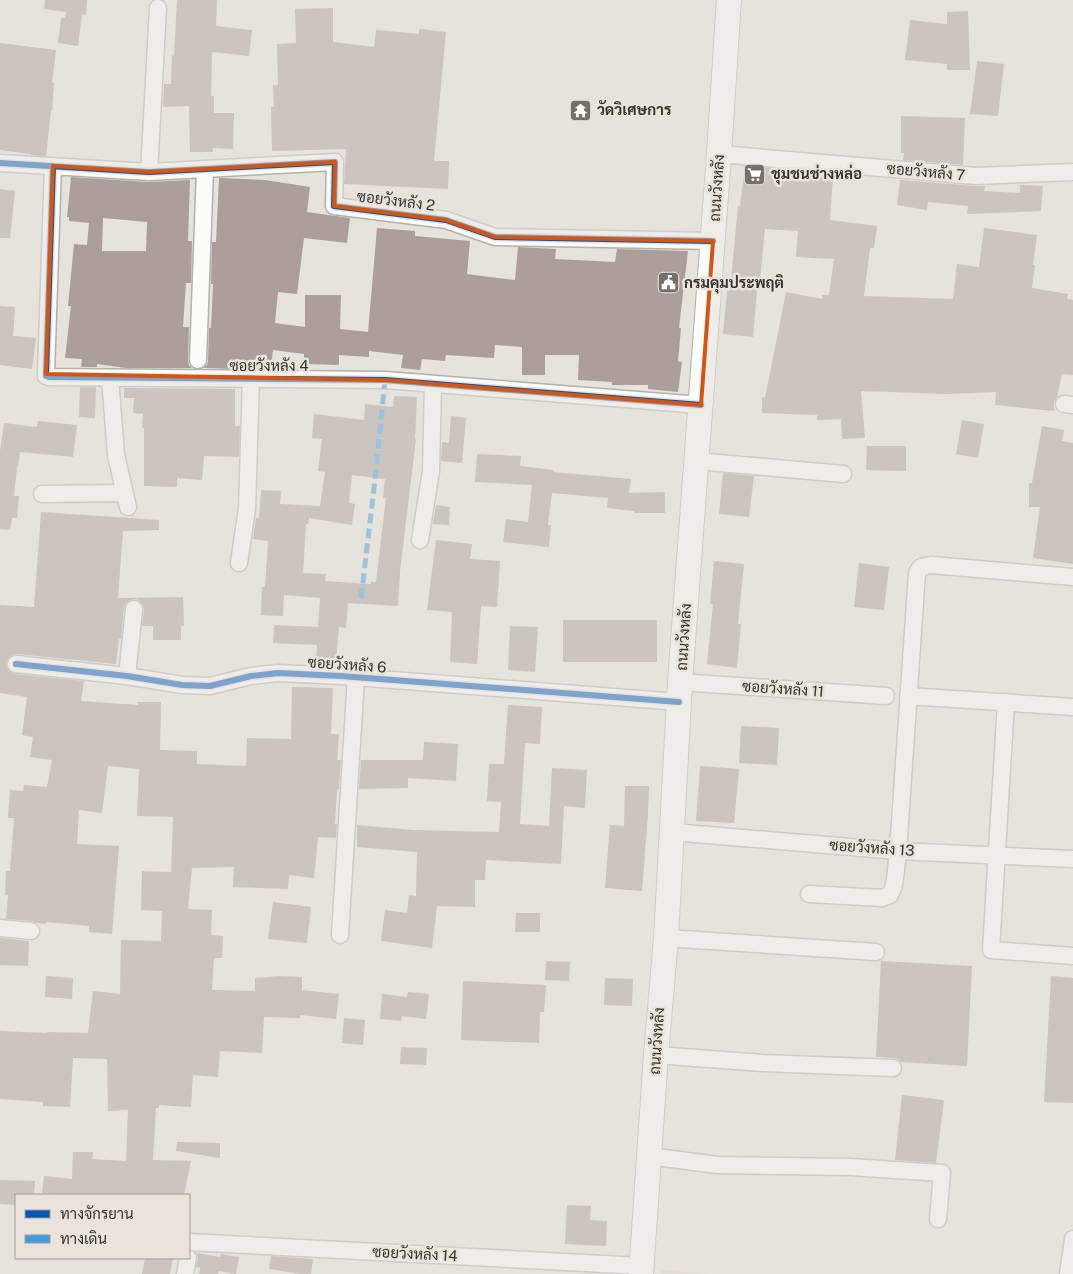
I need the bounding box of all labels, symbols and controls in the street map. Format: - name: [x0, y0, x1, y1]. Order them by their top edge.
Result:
- temple icon: วัดวิเศษการ: [569, 98, 593, 122]
- place label: วัดวิเศษการ: [597, 100, 672, 118]
- street label: ถนนวังหลัง: [706, 154, 727, 222]
- street label: ซอยวังหลัง 7: [886, 160, 966, 183]
- supermarket icon: ชุมชนช่างหล่อ: [743, 162, 767, 186]
- place label: ชุมชนช่างหล่อ: [771, 164, 862, 185]
- street label: ซอยวังหลัง 2: [356, 187, 436, 214]
- public building icon: กรมคุมประพฤติ: [656, 271, 680, 295]
- place label: กรมคุมประพฤติ: [684, 274, 784, 294]
- street label: ซอยวังหลัง 4: [229, 357, 309, 374]
- street label: ถนนวังหลัง: [673, 603, 694, 671]
- street label: ซอยวังหลัง 6: [307, 653, 387, 676]
- street label: ซอยวังหลัง 11: [742, 677, 825, 700]
- street label: ซอยวังหลัง 13: [829, 836, 915, 859]
- street label: ถนนวังหลัง: [646, 1007, 667, 1075]
- legend: [15, 1194, 190, 1259]
- text: ทางจักรยาน: [60, 1205, 134, 1222]
- text: ทางเดิน: [60, 1230, 107, 1247]
- street label: ซอยวังหลัง 14: [372, 1243, 458, 1264]

